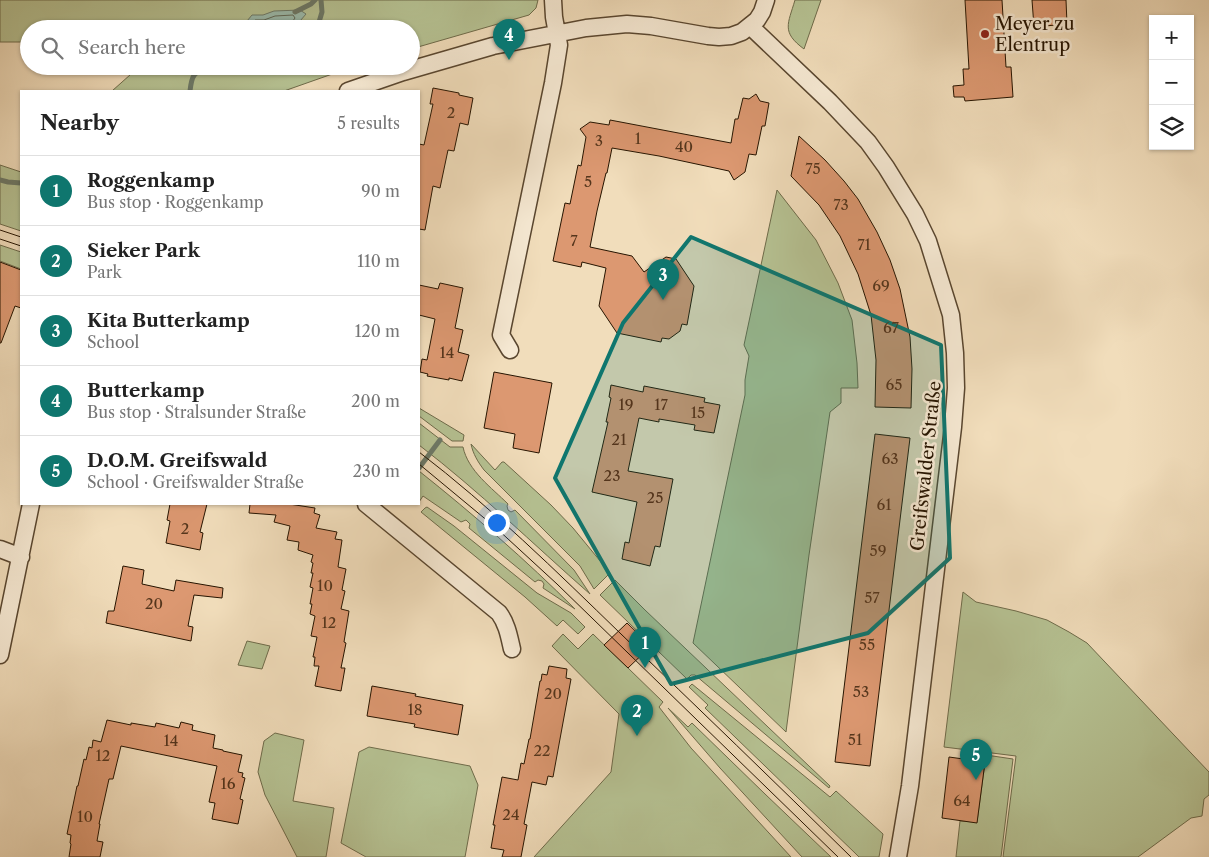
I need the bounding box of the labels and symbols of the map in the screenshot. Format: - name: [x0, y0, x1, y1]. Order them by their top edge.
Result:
- place label: Meyer zu Elentrup: [995, 13, 1074, 56]
- pin: 4: [493, 19, 525, 60]
- marker: Meyer zu Elentrup: [979, 28, 991, 40]
- house number: 2: [447, 103, 455, 122]
- house number: 1: [635, 129, 642, 148]
- house number: 3: [595, 131, 603, 150]
- house number: 40: [675, 137, 693, 156]
- house number: 75: [805, 159, 821, 178]
- house number: 5: [584, 172, 592, 191]
- house number: 73: [833, 195, 849, 214]
- house number: 7: [570, 231, 578, 250]
- house number: 71: [857, 235, 872, 254]
- pin: 3: [647, 259, 679, 300]
- house number: 69: [872, 276, 890, 295]
- house number: 67: [883, 318, 900, 337]
- house number: 14: [440, 343, 454, 362]
- house number: 65: [886, 375, 902, 394]
- street label: Greifswalder Straße: [906, 380, 946, 552]
- house number: 19: [618, 395, 634, 414]
- house number: 17: [654, 395, 668, 414]
- house number: 15: [691, 403, 705, 422]
- house number: 21: [612, 430, 627, 449]
- house number: 63: [881, 449, 899, 468]
- house number: 23: [604, 466, 620, 485]
- house number: 25: [647, 488, 663, 507]
- house number: 61: [876, 495, 892, 514]
- your location: [484, 510, 510, 536]
- house number: 2: [181, 519, 189, 538]
- house number: 59: [870, 541, 886, 560]
- house number: 10: [317, 576, 333, 595]
- house number: 57: [864, 588, 880, 607]
- house number: 20: [145, 594, 163, 613]
- house number: 12: [322, 613, 336, 632]
- pin: 1: [629, 627, 661, 668]
- house number: 55: [859, 635, 875, 654]
- house number: 53: [853, 682, 869, 701]
- house number: 20: [544, 684, 562, 703]
- pin: 2: [621, 695, 653, 736]
- house number: 18: [407, 700, 423, 719]
- house number: 51: [848, 730, 863, 749]
- house number: 14: [164, 731, 178, 750]
- pin: 5: [960, 739, 992, 780]
- house number: 22: [533, 741, 551, 760]
- house number: 12: [96, 746, 110, 765]
- house number: 16: [220, 774, 236, 793]
- house number: 64: [953, 791, 971, 810]
- house number: 24: [502, 805, 520, 824]
- house number: 10: [77, 807, 93, 826]

